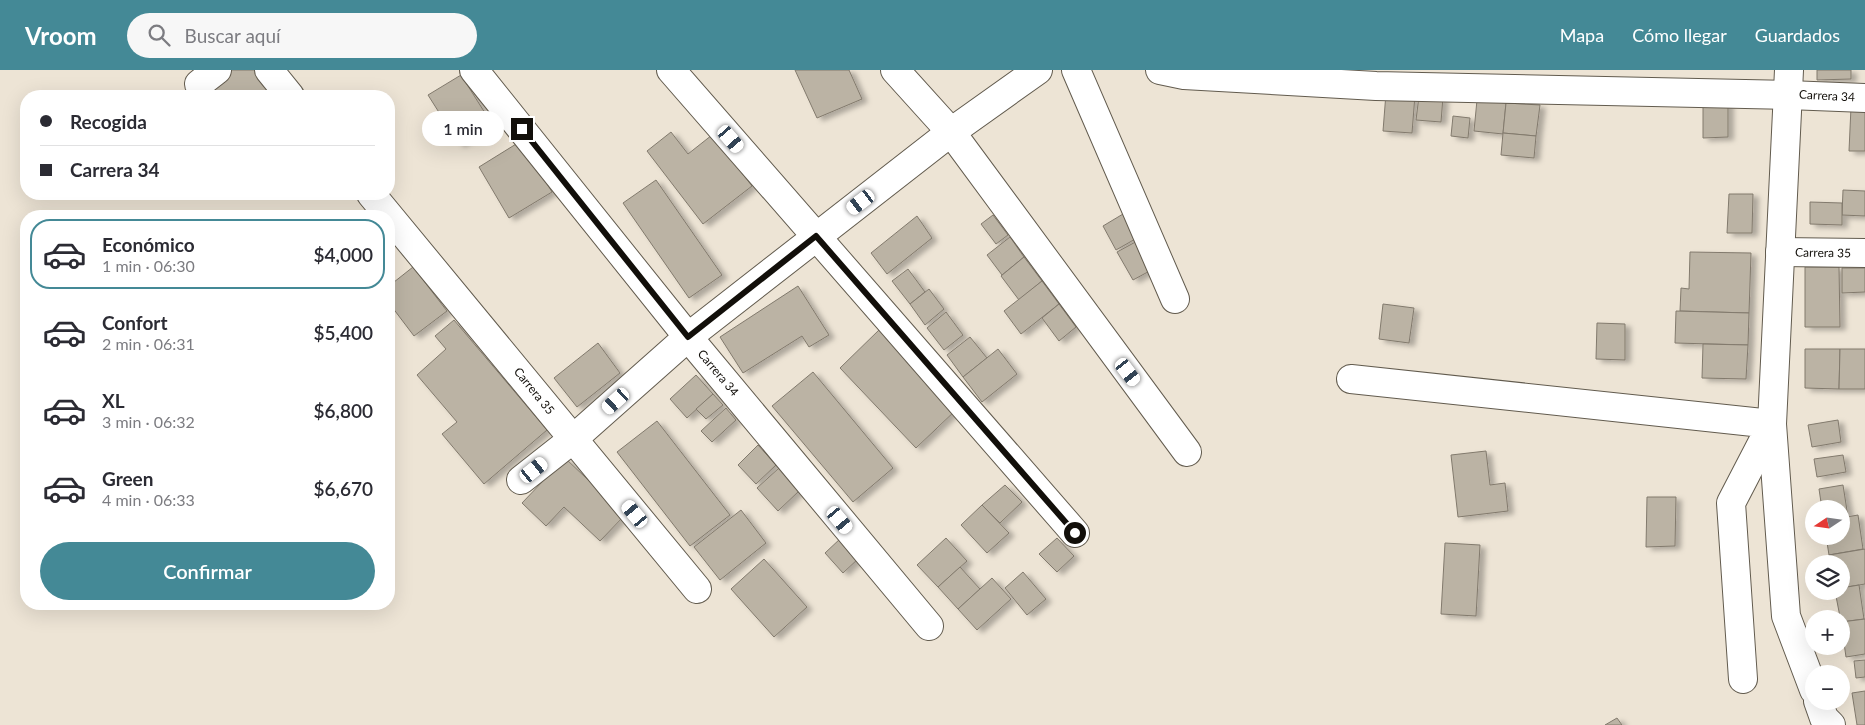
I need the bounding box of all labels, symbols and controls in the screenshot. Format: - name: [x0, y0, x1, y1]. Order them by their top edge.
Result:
- search box: [127, 13, 477, 58]
- text: Vroom: [25, 21, 97, 50]
- icon: search: [145, 21, 173, 49]
- text: Buscar aquí: [185, 24, 281, 47]
- text: Mapa: [1560, 24, 1604, 46]
- text: Cómo llegar: [1632, 24, 1727, 46]
- text: Guardados: [1755, 24, 1840, 46]
- street label: Carrera 34: [1799, 87, 1855, 104]
- text: Recogida: [70, 110, 147, 133]
- callout: 1 min: [422, 112, 504, 146]
- route end: [511, 118, 533, 140]
- text: 1 min: [443, 119, 483, 138]
- car: [715, 123, 746, 155]
- text: Carrera 34: [70, 158, 160, 181]
- car: [844, 187, 877, 217]
- icon: car: [42, 232, 87, 277]
- text: Económico: [102, 233, 195, 256]
- text: $4,000: [314, 243, 373, 266]
- street label: Carrera 35: [1795, 245, 1851, 260]
- text: 1 min · 06:30: [102, 256, 195, 275]
- icon: car: [42, 310, 87, 355]
- text: Confort: [102, 311, 167, 334]
- text: $5,400: [314, 321, 373, 344]
- text: 2 min · 06:31: [102, 334, 195, 353]
- street label: Carrera 34: [695, 346, 742, 399]
- car: [1112, 356, 1143, 388]
- street label: Carrera 35: [511, 364, 558, 417]
- car: [599, 385, 632, 417]
- icon: car: [42, 388, 87, 433]
- text: XL: [102, 389, 125, 412]
- text: $6,800: [314, 399, 373, 422]
- text: 3 min · 06:32: [102, 412, 195, 431]
- car: [517, 455, 550, 485]
- icon: car: [42, 466, 87, 511]
- text: Green: [102, 467, 153, 490]
- text: $6,670: [314, 477, 373, 500]
- text: 4 min · 06:33: [102, 490, 195, 509]
- car: [619, 498, 650, 530]
- north arrow: [1805, 500, 1850, 545]
- map controls: [1805, 500, 1850, 710]
- car: [824, 504, 855, 536]
- route start: [1064, 522, 1086, 544]
- button: Confirmar: [40, 542, 375, 600]
- button: layers: [1805, 555, 1850, 600]
- button: +: [1805, 610, 1850, 655]
- button: −: [1805, 665, 1850, 710]

